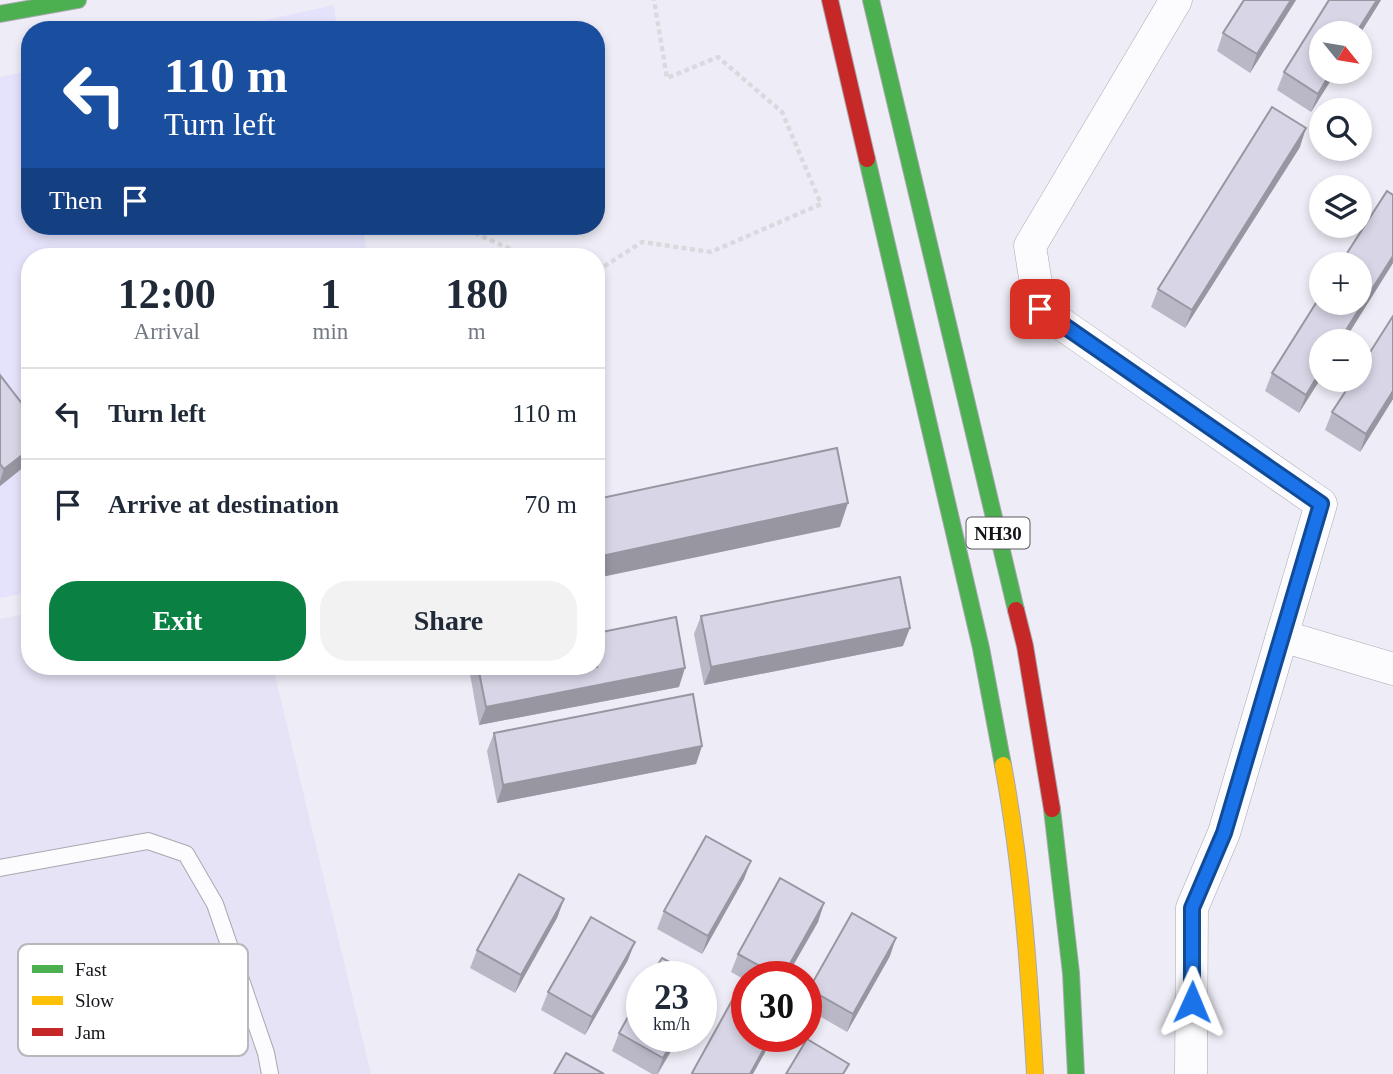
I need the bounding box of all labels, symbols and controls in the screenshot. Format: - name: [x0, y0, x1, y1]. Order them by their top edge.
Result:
- north arrow: [1309, 21, 1372, 84]
- map controls: [1309, 21, 1372, 392]
- text: 110 m: [164, 48, 288, 103]
- icon: left: [49, 49, 140, 140]
- button: search: [1309, 98, 1372, 161]
- text: Turn left: [164, 106, 276, 142]
- button: layers: [1309, 175, 1372, 238]
- icon: arrive: [116, 182, 154, 220]
- text: Then: [49, 186, 102, 215]
- button: +: [1309, 252, 1372, 315]
- text: 12:00: [118, 271, 216, 317]
- text: 1: [320, 271, 341, 317]
- text: 180: [445, 271, 508, 317]
- pin: [1010, 279, 1070, 339]
- icon: arrive: [1021, 290, 1059, 328]
- text: Arrival: [134, 319, 200, 344]
- text: min: [313, 319, 348, 344]
- text: m: [468, 319, 486, 344]
- button: −: [1309, 329, 1372, 392]
- icon: left: [49, 395, 87, 433]
- text: Turn left: [108, 399, 206, 428]
- text: 110 m: [512, 399, 577, 428]
- icon: arrive: [49, 486, 87, 524]
- text: Arrive at destination: [108, 490, 339, 519]
- text: 70 m: [524, 490, 577, 519]
- road number: NH30: [967, 518, 1030, 548]
- button: Exit: [49, 581, 306, 661]
- button: Share: [320, 581, 577, 661]
- legend: [18, 944, 248, 1056]
- text: Fast: [75, 959, 107, 980]
- speed limit sign: 30: [731, 961, 822, 1052]
- position arrow: [1155, 965, 1229, 1039]
- text: 23: [654, 978, 689, 1017]
- text: Slow: [75, 990, 114, 1011]
- text: km/h: [653, 1014, 690, 1034]
- text: Jam: [75, 1022, 106, 1043]

